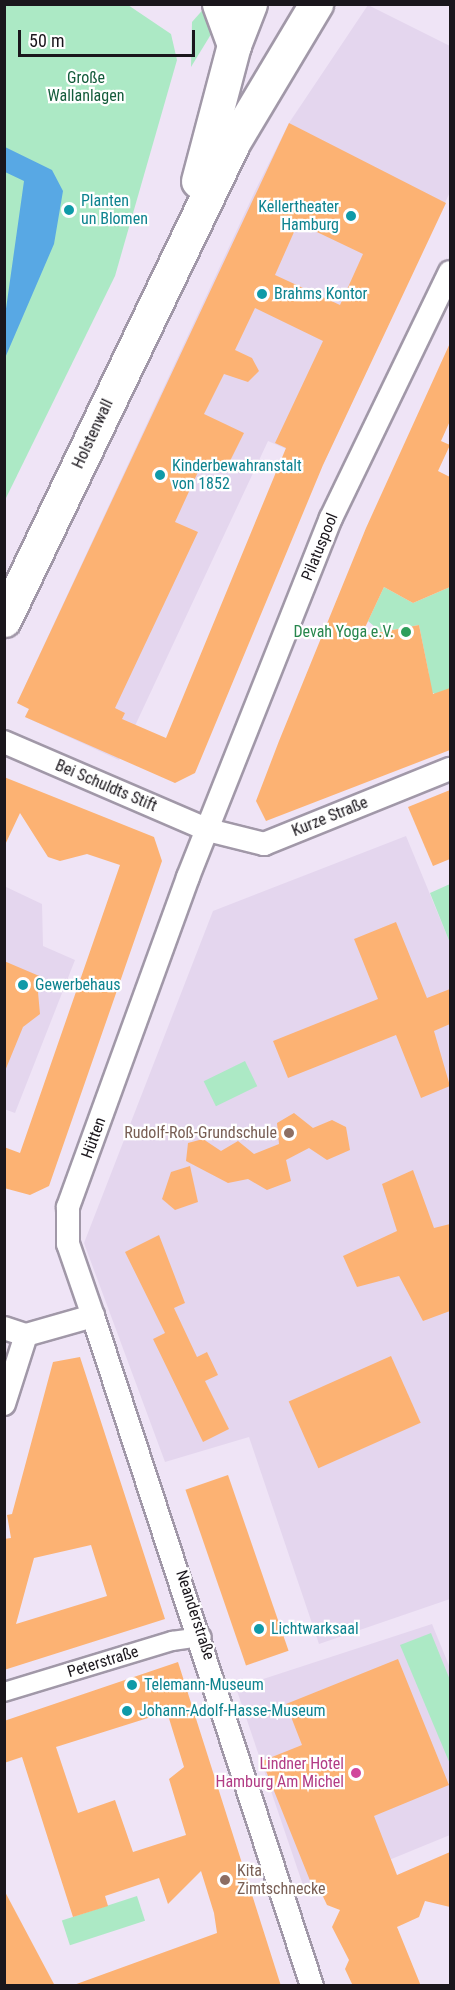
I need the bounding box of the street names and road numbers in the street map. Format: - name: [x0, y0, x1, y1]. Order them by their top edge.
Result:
- street label: Holstenwall: [69, 396, 117, 472]
- street label: Pilatuspool: [298, 510, 342, 584]
- street label: Bei Schuldts Stift: [52, 756, 160, 816]
- street label: Kurze Straße: [289, 793, 371, 841]
- street label: Hütten: [78, 1115, 110, 1161]
- street label: Neanderstraße: [171, 1568, 219, 1662]
- street label: Peterstraße: [65, 1642, 141, 1682]

